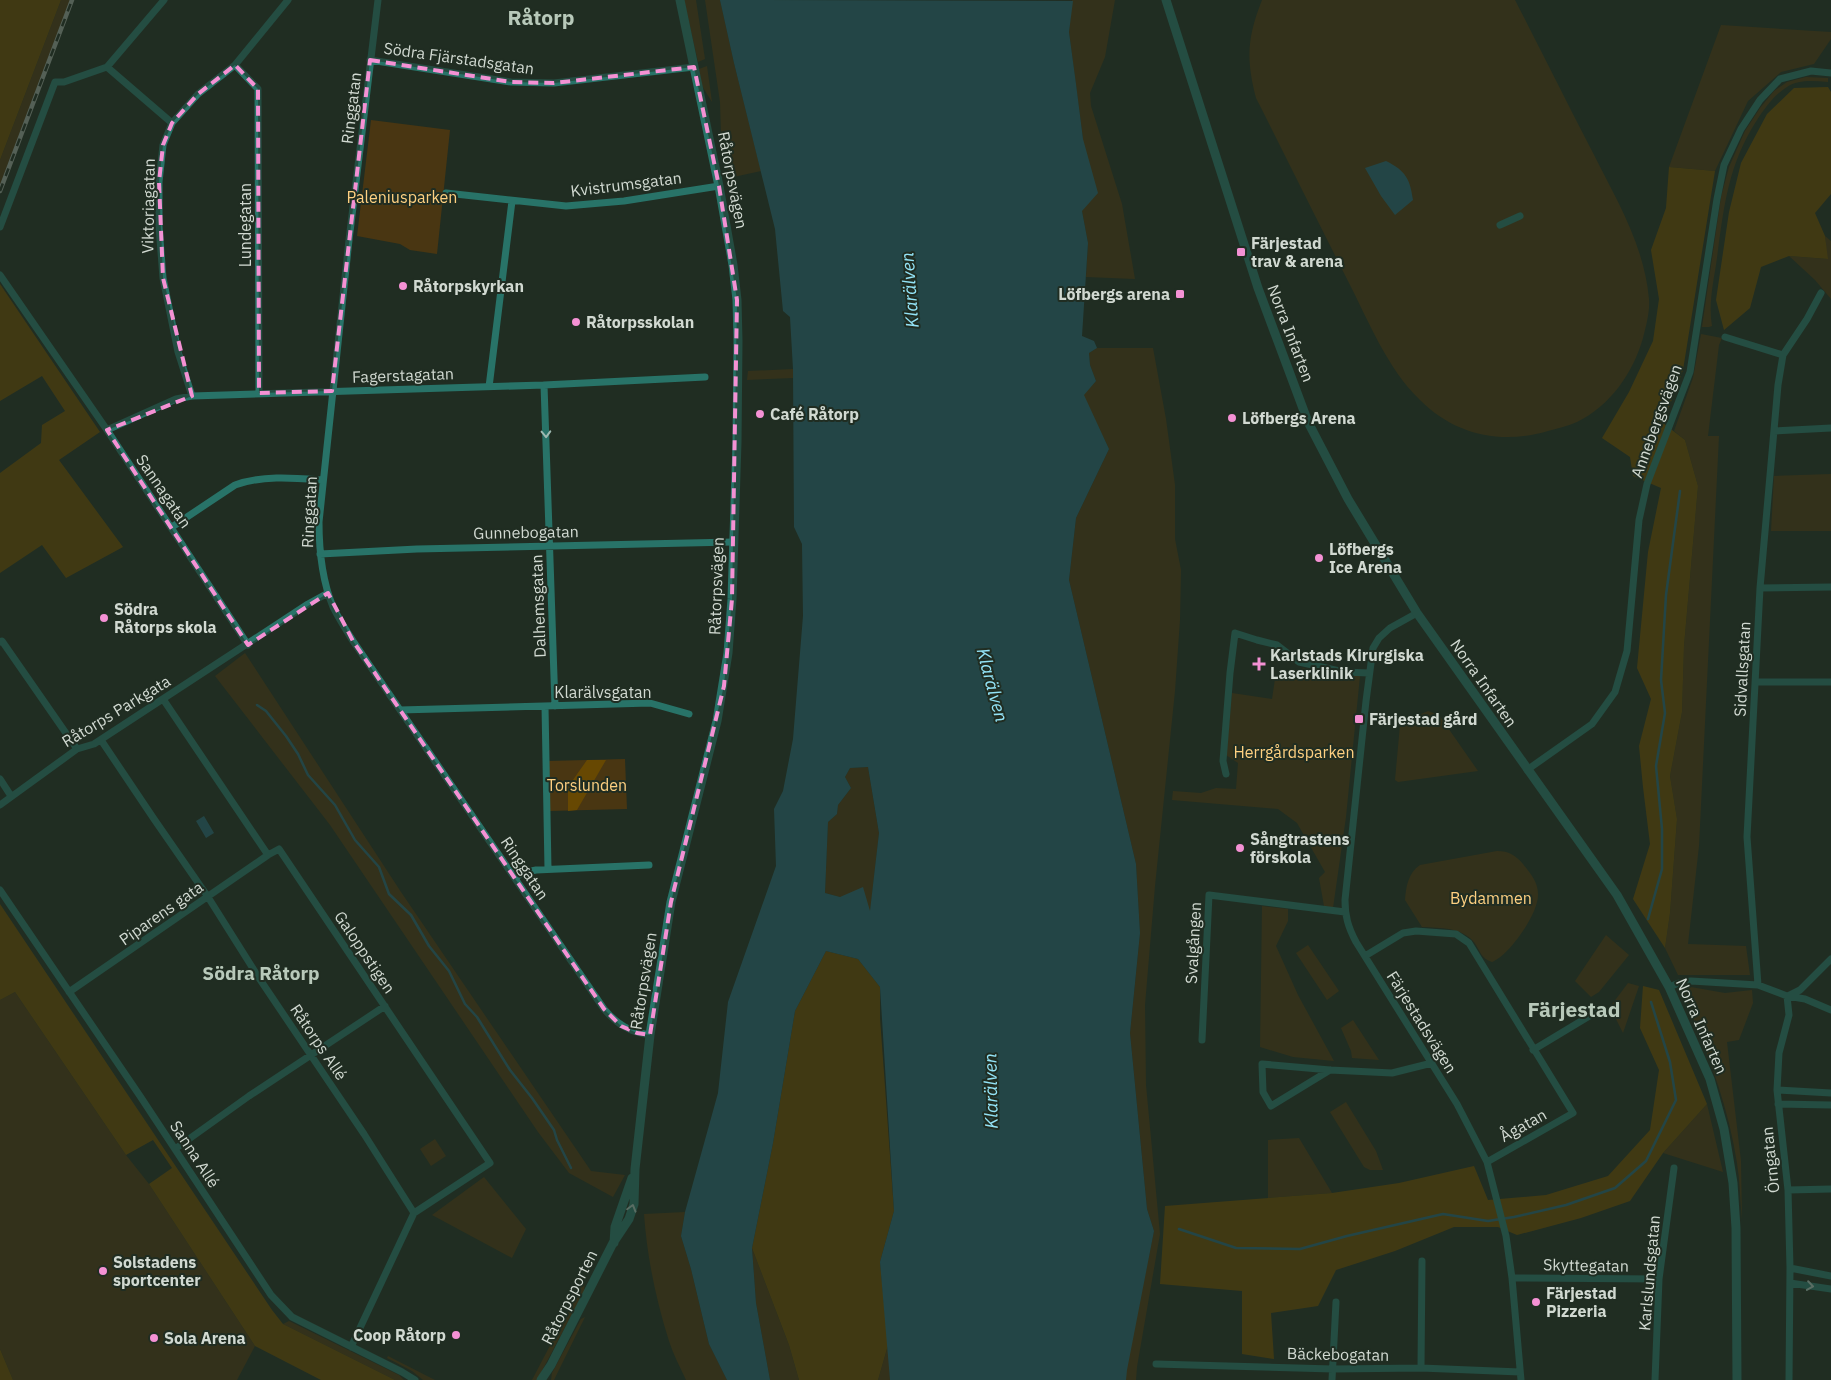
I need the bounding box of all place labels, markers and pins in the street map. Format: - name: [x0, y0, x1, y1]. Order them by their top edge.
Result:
- place label: Färjestad trav & arena: [1251, 233, 1343, 271]
- marker: Färjestad trav & arena: [1235, 246, 1247, 258]
- place label: Råtorpskyrkan: [413, 276, 524, 296]
- marker: Råtorpskyrkan: [397, 280, 409, 292]
- place label: Löfbergs arena: [1058, 284, 1170, 304]
- marker: Löfbergs arena: [1174, 288, 1186, 300]
- place label: Råtorpsskolan: [586, 312, 694, 332]
- marker: Råtorpsskolan: [570, 316, 582, 328]
- place label: Café Råtorp: [770, 404, 859, 424]
- marker: Café Råtorp: [754, 408, 766, 420]
- place label: Löfbergs Arena: [1242, 408, 1356, 428]
- marker: Löfbergs Arena: [1226, 412, 1238, 424]
- place label: Löfbergs Ice Arena: [1329, 539, 1402, 577]
- marker: Löfbergs Ice Arena: [1313, 552, 1325, 564]
- place label: Södra Råtorps skola: [114, 599, 217, 637]
- marker: Södra Råtorps skola: [98, 612, 110, 624]
- place label: Karlstads Kirurgiska Laserklinik: [1270, 645, 1424, 683]
- marker: Karlstads Kirurgiska Laserklinik: [1252, 657, 1266, 671]
- place label: Färjestad gård: [1369, 709, 1478, 729]
- marker: Färjestad gård: [1353, 713, 1365, 725]
- place label: Sångtrastens förskola: [1250, 829, 1350, 867]
- marker: Sångtrastens förskola: [1234, 842, 1246, 854]
- place label: Solstadens sportcenter: [113, 1252, 201, 1290]
- marker: Solstadens sportcenter: [97, 1265, 109, 1277]
- place label: Färjestad Pizzeria: [1546, 1283, 1617, 1321]
- marker: Färjestad Pizzeria: [1530, 1296, 1542, 1308]
- place label: Coop Råtorp: [353, 1325, 446, 1345]
- place label: Sola Arena: [164, 1328, 246, 1348]
- marker: Coop Råtorp: [450, 1329, 462, 1341]
- marker: Sola Arena: [148, 1332, 160, 1344]

